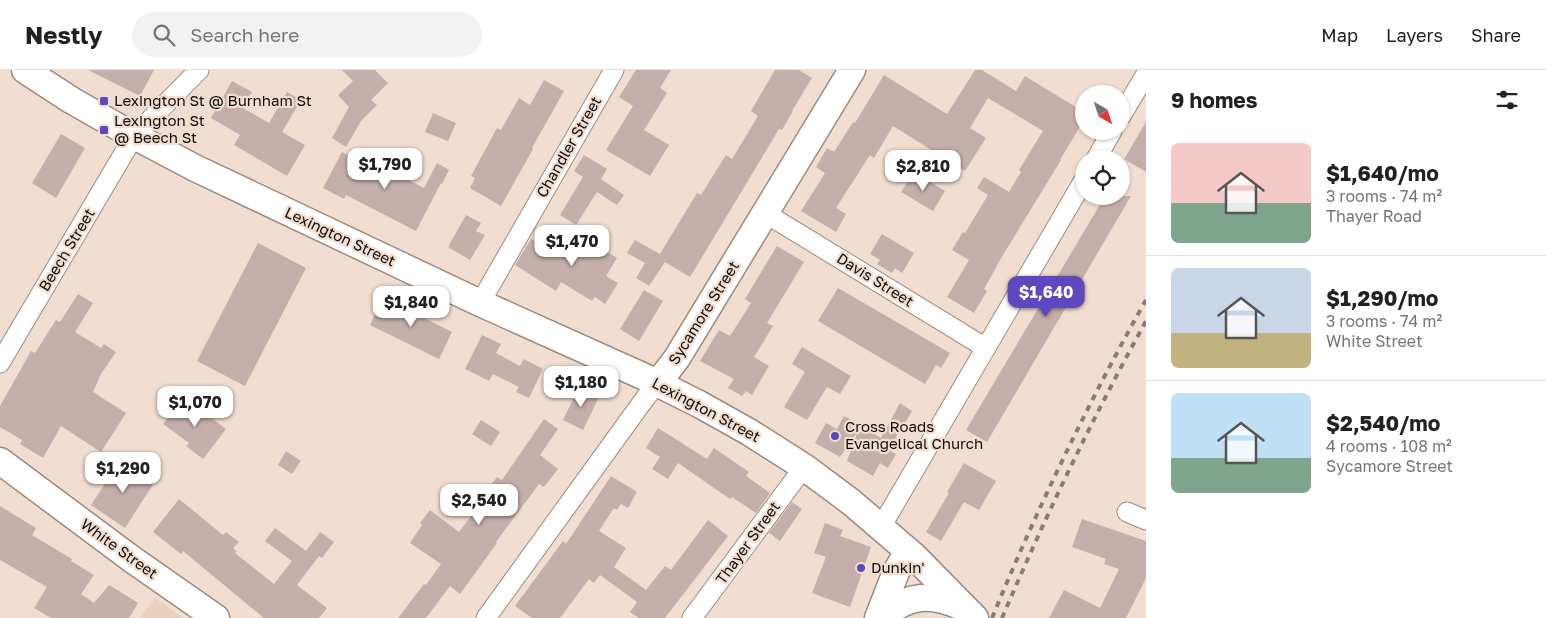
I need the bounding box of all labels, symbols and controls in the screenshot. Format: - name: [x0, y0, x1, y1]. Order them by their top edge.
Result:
- search box: [132, 12, 482, 57]
- text: Nestly: [25, 20, 102, 49]
- icon: search: [150, 21, 178, 49]
- text: Search here: [190, 23, 299, 46]
- text: Map: [1321, 24, 1358, 46]
- text: Layers: [1386, 24, 1443, 46]
- text: Share: [1471, 24, 1521, 46]
- north arrow: [1075, 85, 1130, 140]
- map controls: [1075, 85, 1130, 205]
- icon: filters: [1493, 86, 1521, 114]
- text: 9 homes: [1171, 87, 1257, 113]
- place label: Lexington St @ Burnham St: [114, 91, 312, 109]
- street label: Chandler Street: [532, 93, 604, 200]
- marker: Lexington St @ Burnham St: [98, 95, 110, 107]
- place label: Lexington St @ Beech St: [114, 111, 205, 146]
- marker: Lexington St @ Beech St: [98, 124, 110, 136]
- pin: $1,790: [344, 148, 426, 190]
- pin: $2,810: [882, 150, 964, 192]
- button: locate: [1075, 150, 1130, 205]
- text: $1,790: [358, 154, 412, 174]
- text: $2,810: [896, 156, 950, 176]
- text: $1,640/mo: [1326, 160, 1439, 186]
- icon: home: [1211, 163, 1271, 223]
- text: 3 rooms · 74 m²: [1326, 186, 1442, 206]
- street label: Lexington Street: [282, 203, 399, 270]
- street label: Beech Street: [34, 205, 98, 294]
- text: Thayer Road: [1326, 206, 1422, 226]
- pin: $1,470: [531, 224, 613, 267]
- text: $1,470: [545, 231, 599, 251]
- street label: Davis Street: [834, 248, 917, 310]
- street label: Sycamore Street: [664, 257, 742, 368]
- pin: $1,640: [1005, 276, 1087, 318]
- text: $1,640: [1019, 282, 1073, 302]
- text: $1,290/mo: [1326, 285, 1438, 311]
- pin: $1,840: [370, 286, 452, 328]
- icon: home: [1211, 288, 1271, 348]
- text: $1,840: [384, 292, 438, 312]
- text: 3 rooms · 74 m²: [1326, 311, 1442, 331]
- text: White Street: [1326, 331, 1423, 351]
- pin: $1,180: [540, 366, 622, 408]
- text: $1,180: [555, 372, 607, 392]
- street label: Lexington Street: [649, 373, 764, 445]
- pin: $1,070: [154, 386, 236, 428]
- text: $1,070: [168, 392, 222, 412]
- text: $2,540/mo: [1326, 410, 1440, 436]
- icon: home: [1211, 413, 1271, 473]
- place label: Cross Roads Evangelical Church: [845, 417, 983, 452]
- marker: Cross Roads Evangelical Church: [829, 430, 841, 442]
- text: 4 rooms · 108 m²: [1326, 436, 1452, 456]
- pin: $1,290: [82, 452, 164, 494]
- text: Sycamore Street: [1326, 456, 1453, 476]
- text: $1,290: [96, 458, 150, 478]
- pin: $2,540: [438, 484, 520, 526]
- text: $2,540: [451, 490, 507, 510]
- street label: Thayer Street: [711, 498, 783, 587]
- street label: White Street: [78, 514, 161, 582]
- place label: Dunkin': [871, 558, 925, 576]
- marker: Dunkin': [855, 562, 867, 574]

